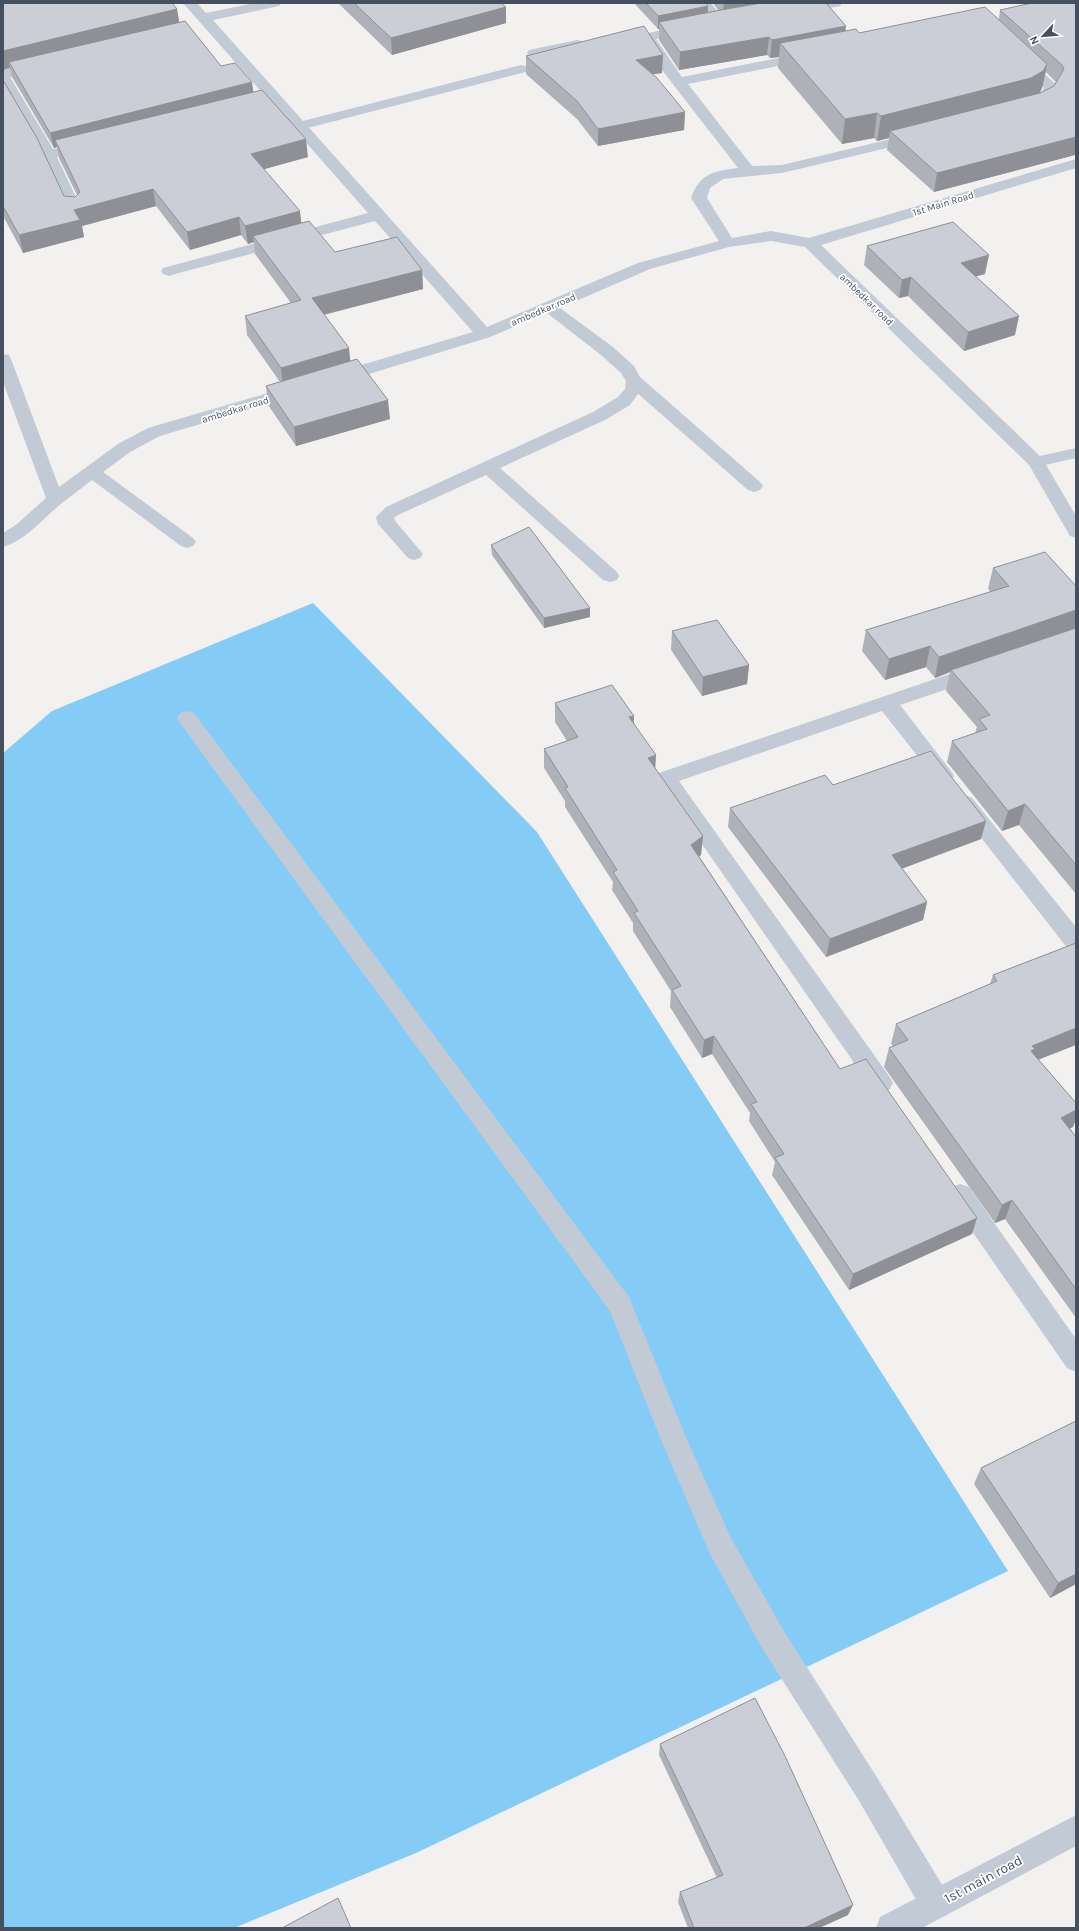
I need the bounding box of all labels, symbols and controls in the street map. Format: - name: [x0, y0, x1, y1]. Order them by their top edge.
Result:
- north arrow: [1023, 16, 1063, 56]
- text: N: [1027, 34, 1042, 47]
- street label: 1st Main Road: [911, 189, 975, 219]
- street label: ambedkar road: [837, 271, 895, 328]
- street label: ambedkar road: [509, 291, 578, 329]
- street label: ambedkar road: [200, 394, 270, 426]
- street label: 1st main road: [941, 1852, 1025, 1907]

